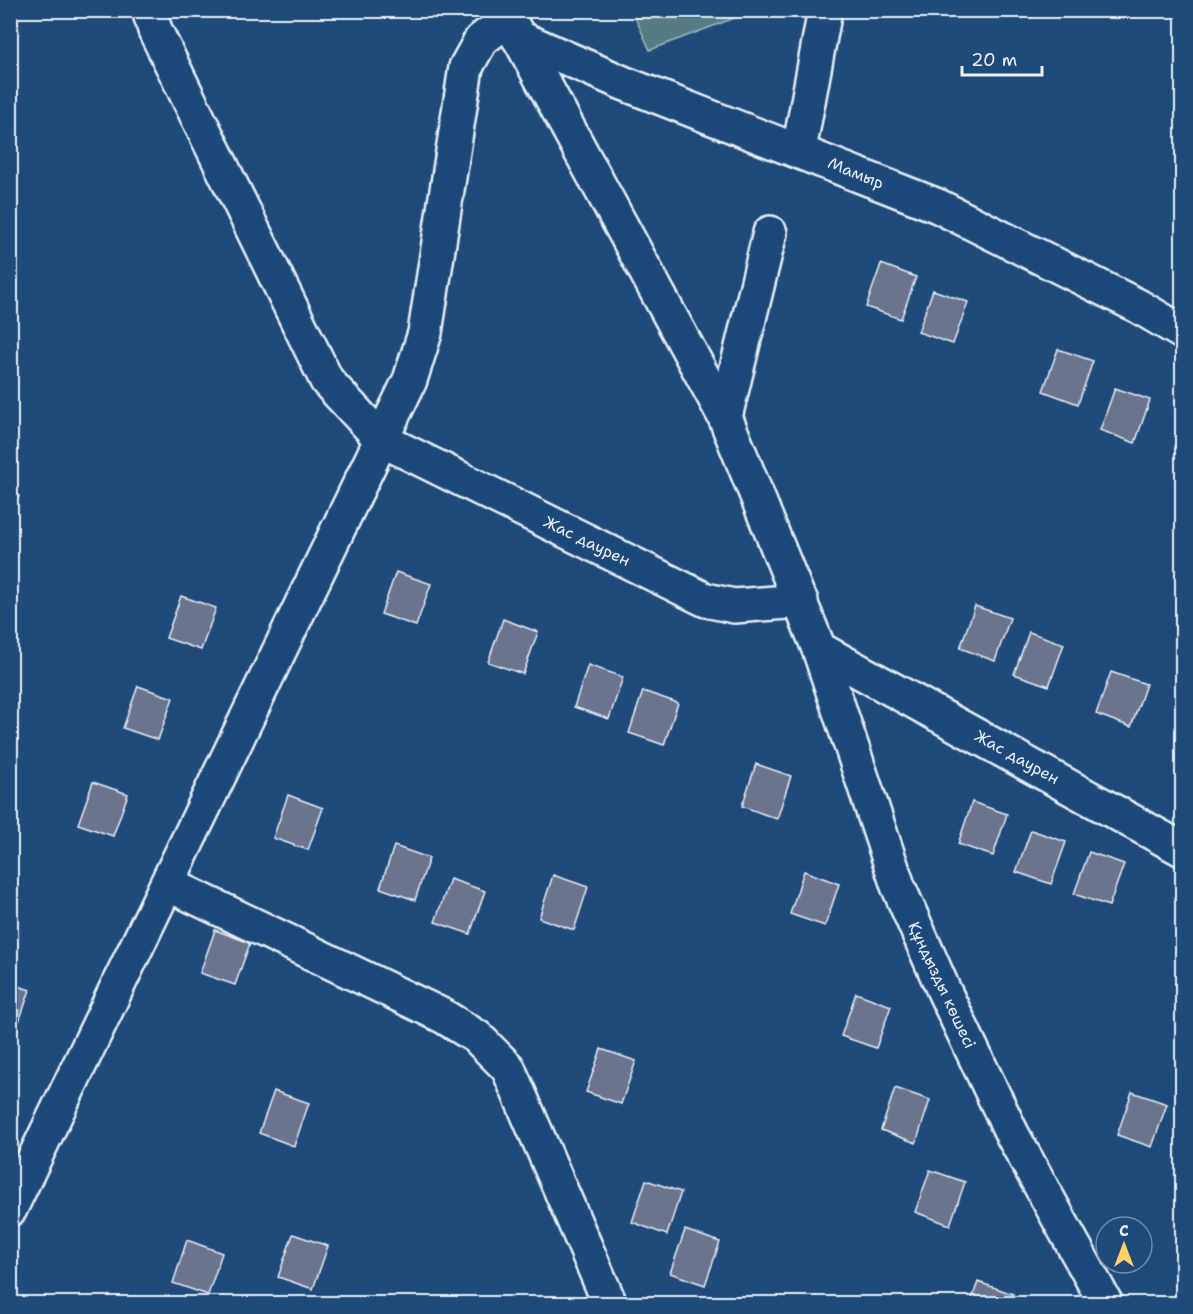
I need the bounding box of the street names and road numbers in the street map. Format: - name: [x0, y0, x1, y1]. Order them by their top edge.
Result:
- street label: Мамыр: [825, 152, 887, 194]
- street label: Жас даурен: [540, 511, 634, 571]
- street label: Жас даурен: [971, 725, 1063, 789]
- street label: Құндызды көшесі: [903, 918, 981, 1052]

